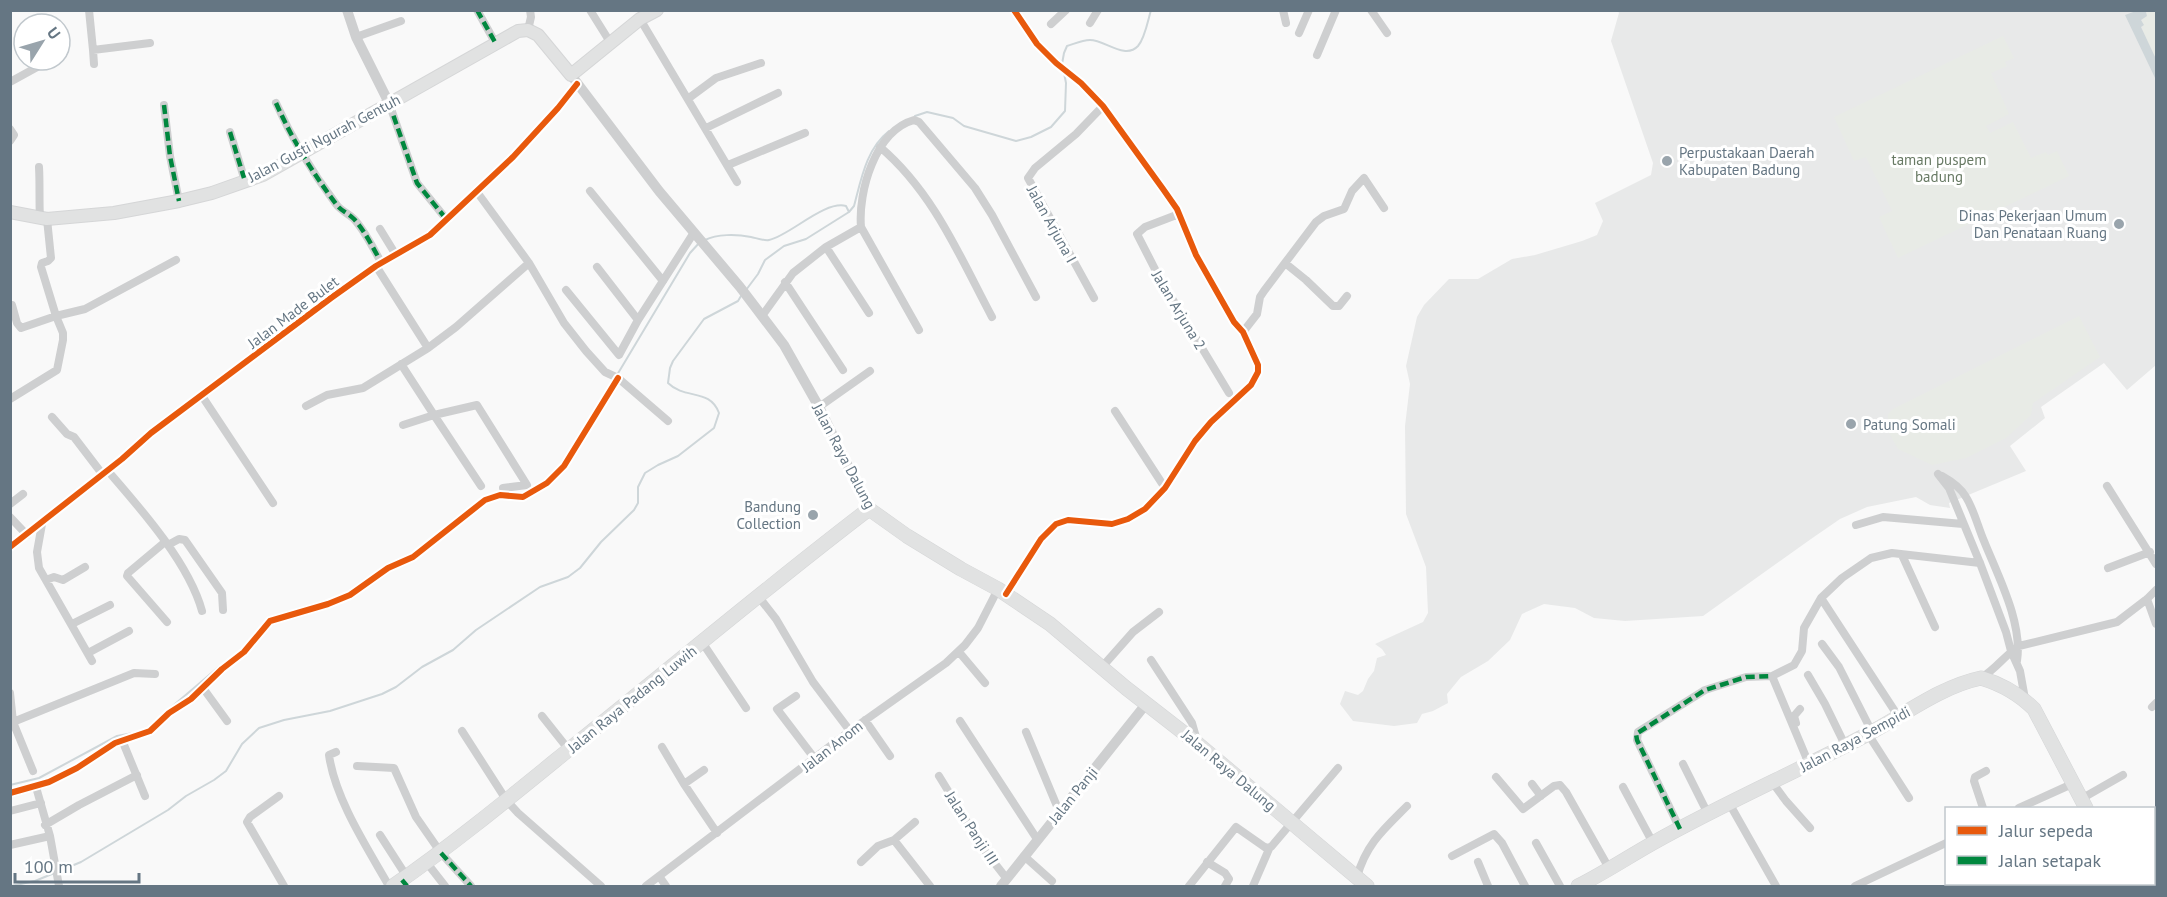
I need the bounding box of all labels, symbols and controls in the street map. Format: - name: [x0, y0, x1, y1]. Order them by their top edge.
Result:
- north arrow: [12, 12, 72, 72]
- text: U: [43, 23, 65, 43]
- street label: Jalan Gusti Ngurah Gentuh: [244, 90, 403, 187]
- place label: Perpustakaan Daerah Kabupaten Badung: [1679, 143, 1815, 179]
- park label: taman puspem badung: [1892, 150, 1986, 186]
- marker: Perpustakaan Daerah Kabupaten Badung: [1660, 154, 1674, 168]
- street label: Jalan Arjuna I: [1023, 181, 1081, 266]
- place label: Dinas Pekerjaan Umum Dan Penataan Ruang: [1959, 206, 2107, 242]
- marker: Dinas Pekerjaan Umum Dan Penataan Ruang: [2112, 217, 2126, 231]
- street label: Jalan Arjuna 2: [1147, 266, 1210, 353]
- street label: Jalan Made Bulet: [243, 272, 342, 353]
- street label: Jalan Raya Dalung: [808, 399, 880, 512]
- place label: Patung Somali: [1863, 415, 1956, 434]
- marker: Patung Somali: [1844, 417, 1858, 431]
- place label: Bandung Collection: [737, 497, 801, 533]
- marker: Bandung Collection: [806, 508, 820, 522]
- street label: Jalan Raya Padang Luwih: [563, 641, 700, 757]
- street label: Jalan Raya Sempidi: [1796, 702, 1914, 777]
- street label: Jalan Anom: [797, 716, 866, 776]
- street label: Jalan Raya Dalung: [1178, 725, 1280, 815]
- street label: Jalan Panji: [1044, 763, 1102, 828]
- street label: Jalan Panji III: [940, 787, 1003, 869]
- legend: [1945, 807, 2155, 885]
- text: Jalur sepeda: [1998, 819, 2093, 842]
- scale bar: [15, 846, 140, 884]
- text: Jalan setapak: [1998, 849, 2101, 872]
- text: 100 m: [24, 855, 73, 878]

